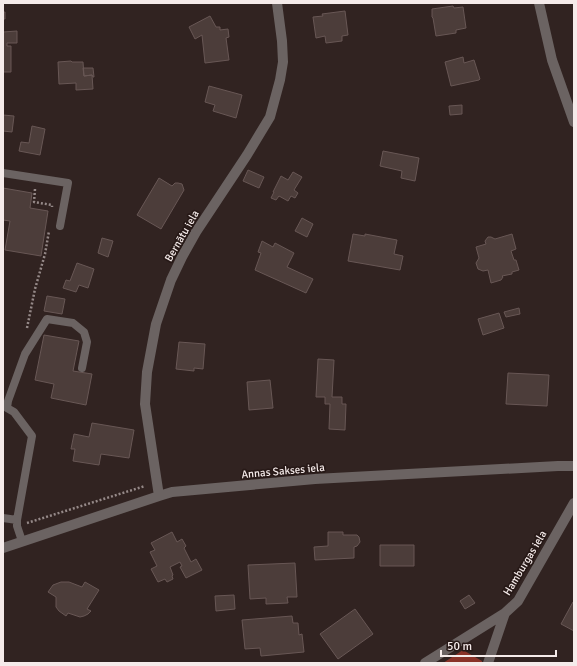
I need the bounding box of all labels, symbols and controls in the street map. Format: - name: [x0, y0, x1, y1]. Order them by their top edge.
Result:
- street label: Bernātu iela: [162, 208, 202, 264]
- street label: Annas Sakses iela: [241, 461, 326, 481]
- street label: Hamburgas iela: [501, 528, 550, 598]
- scale bar: [441, 632, 556, 658]
- text: 50 m: [447, 639, 472, 654]

